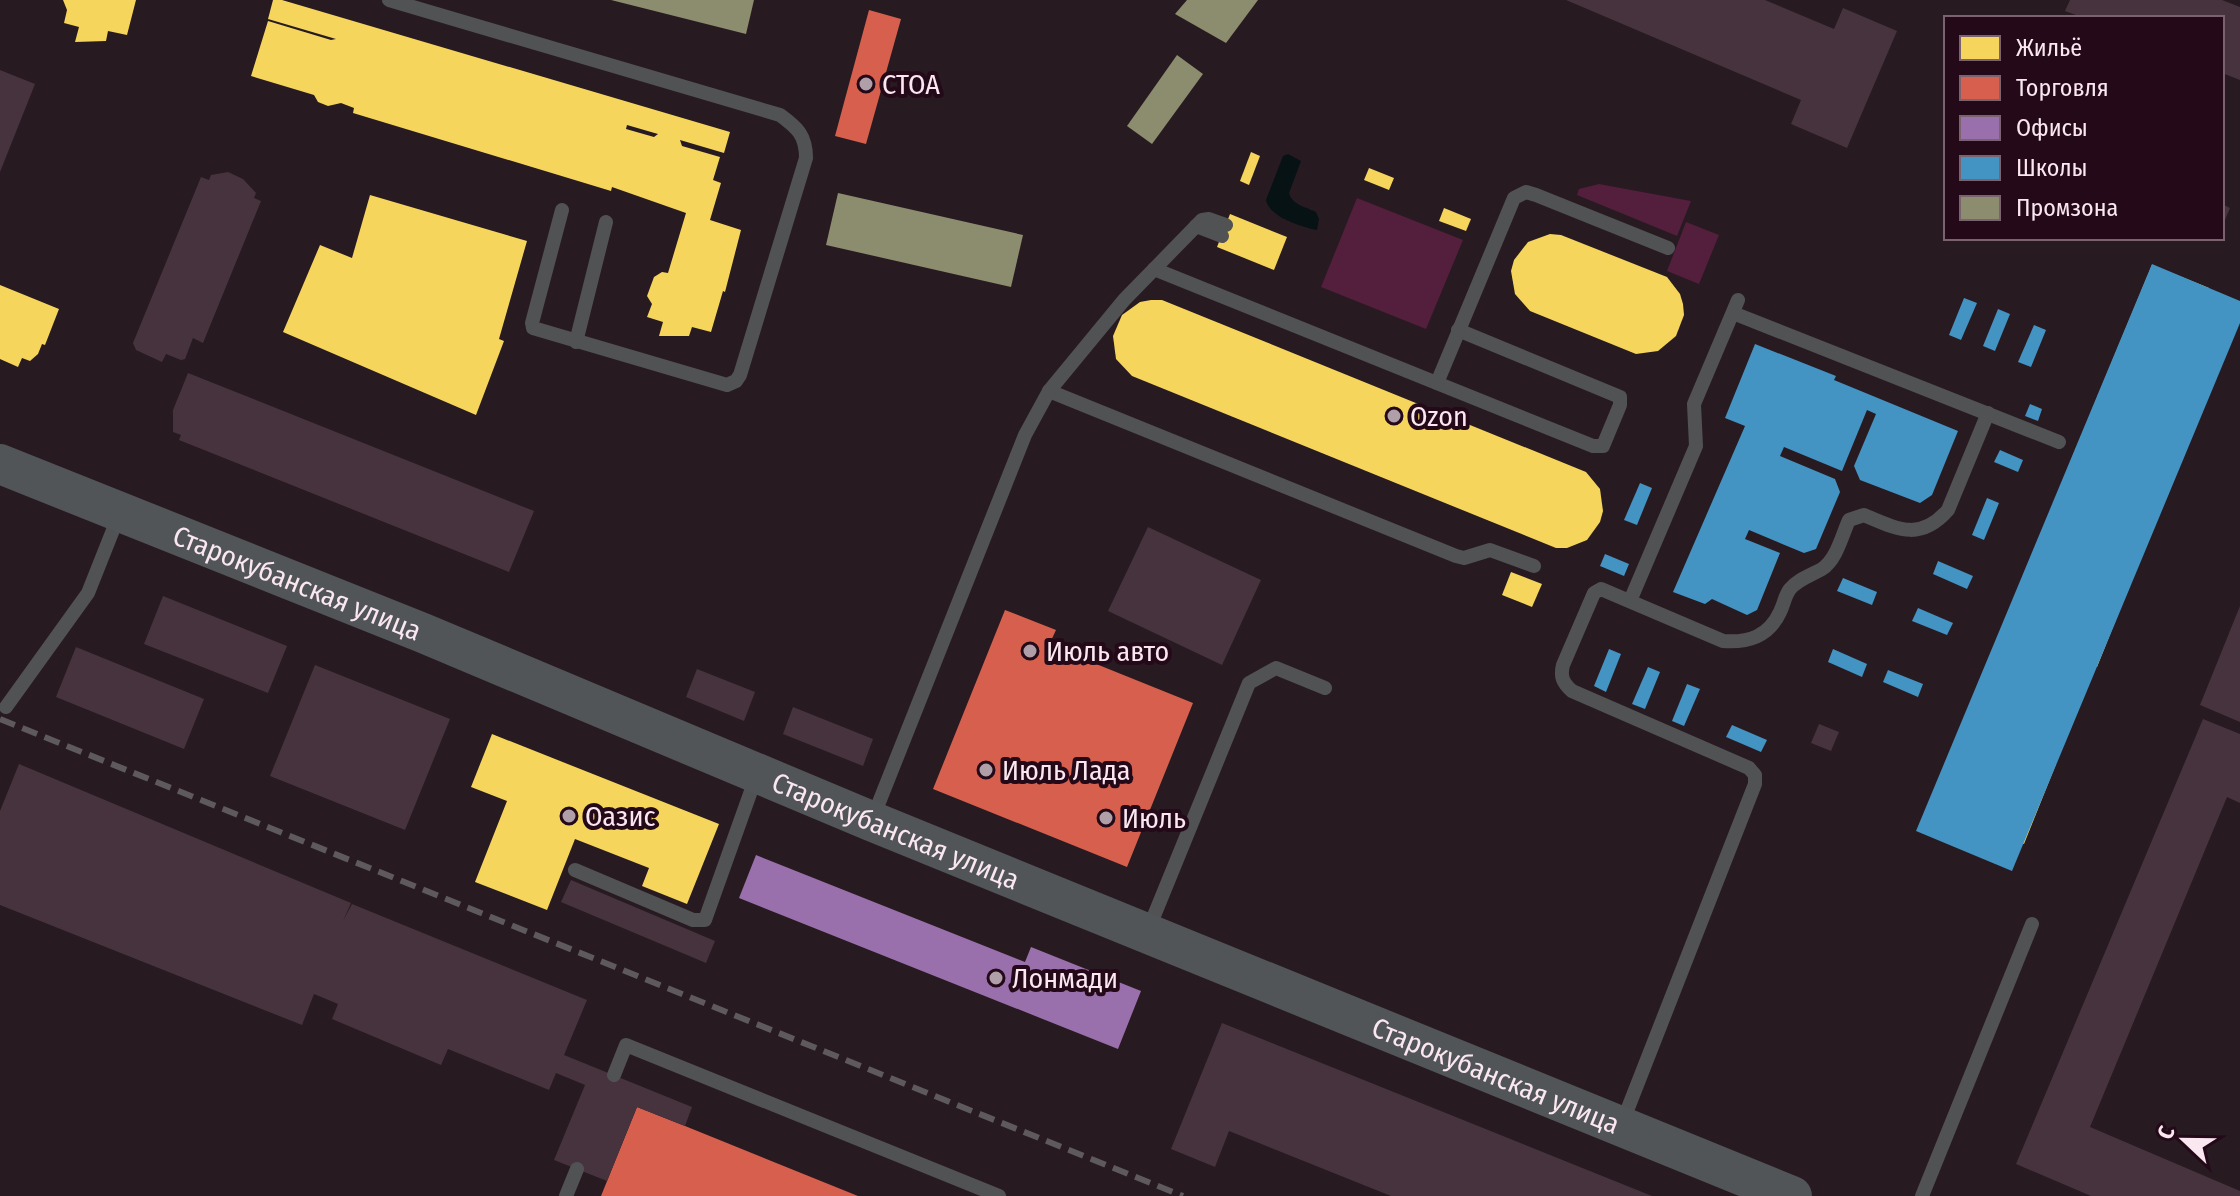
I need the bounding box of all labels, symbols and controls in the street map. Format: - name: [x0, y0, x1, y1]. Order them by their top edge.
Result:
- legend: [1944, 16, 2224, 240]
- text: Жильё: [2016, 34, 2082, 62]
- place label: СТОА: [882, 68, 940, 101]
- text: Торговля: [2016, 74, 2109, 102]
- marker: СТОА: [857, 75, 875, 93]
- text: Офисы: [2016, 114, 2088, 142]
- text: Школы: [2016, 154, 2088, 182]
- text: Промзона: [2016, 194, 2118, 222]
- place label: Ozon: [1410, 400, 1468, 433]
- marker: Ozon: [1385, 407, 1403, 425]
- street label: Старокубанская улица: [168, 519, 426, 648]
- place label: Июль авто: [1046, 635, 1169, 668]
- marker: Июль авто: [1021, 642, 1039, 660]
- place label: Июль Лада: [1002, 754, 1131, 787]
- marker: Июль Лада: [977, 761, 995, 779]
- street label: Старокубанская улица: [767, 765, 1024, 897]
- place label: Оазис: [585, 800, 655, 833]
- place label: Июль: [1122, 802, 1186, 835]
- marker: Оазис: [560, 807, 578, 825]
- marker: Июль: [1097, 809, 1115, 827]
- place label: Лонмади: [1012, 962, 1118, 995]
- marker: Лонмади: [987, 969, 1005, 987]
- street label: Старокубанская улица: [1367, 1011, 1624, 1141]
- north arrow: [2144, 1100, 2224, 1180]
- text: С: [2151, 1122, 2181, 1143]

